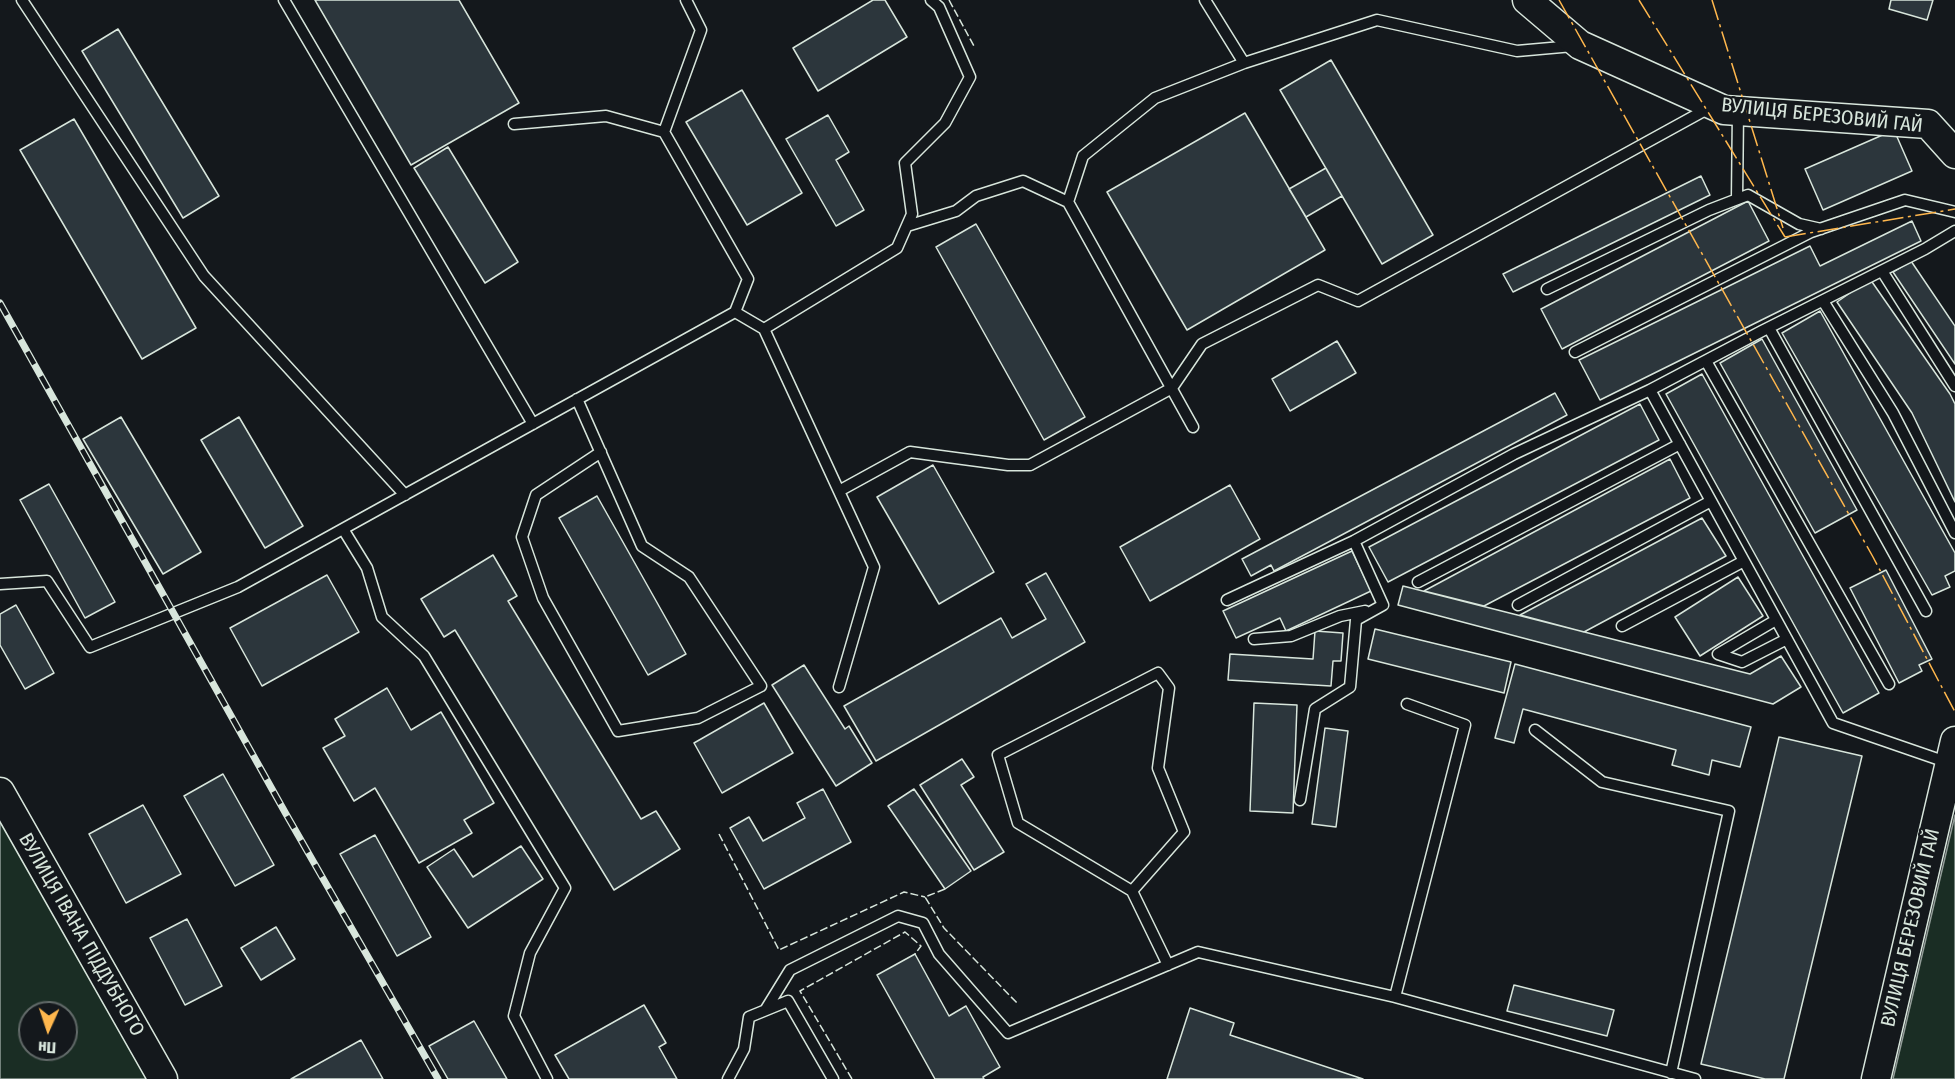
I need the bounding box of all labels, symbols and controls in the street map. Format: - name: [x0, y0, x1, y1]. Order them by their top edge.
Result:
- street label: ВУЛИЦЯ БЕРЕЗОВИЙ ГАЙ: [1720, 93, 1924, 139]
- street label: ВУЛИЦЯ БЕРЕЗОВИЙ ГАЙ: [1877, 827, 1945, 1029]
- street label: ВУЛИЦЯ ІВАНА ПІДДУБНОГО: [13, 829, 149, 1041]
- north arrow: [18, 1001, 78, 1061]
- text: Пн: [38, 1038, 57, 1057]

